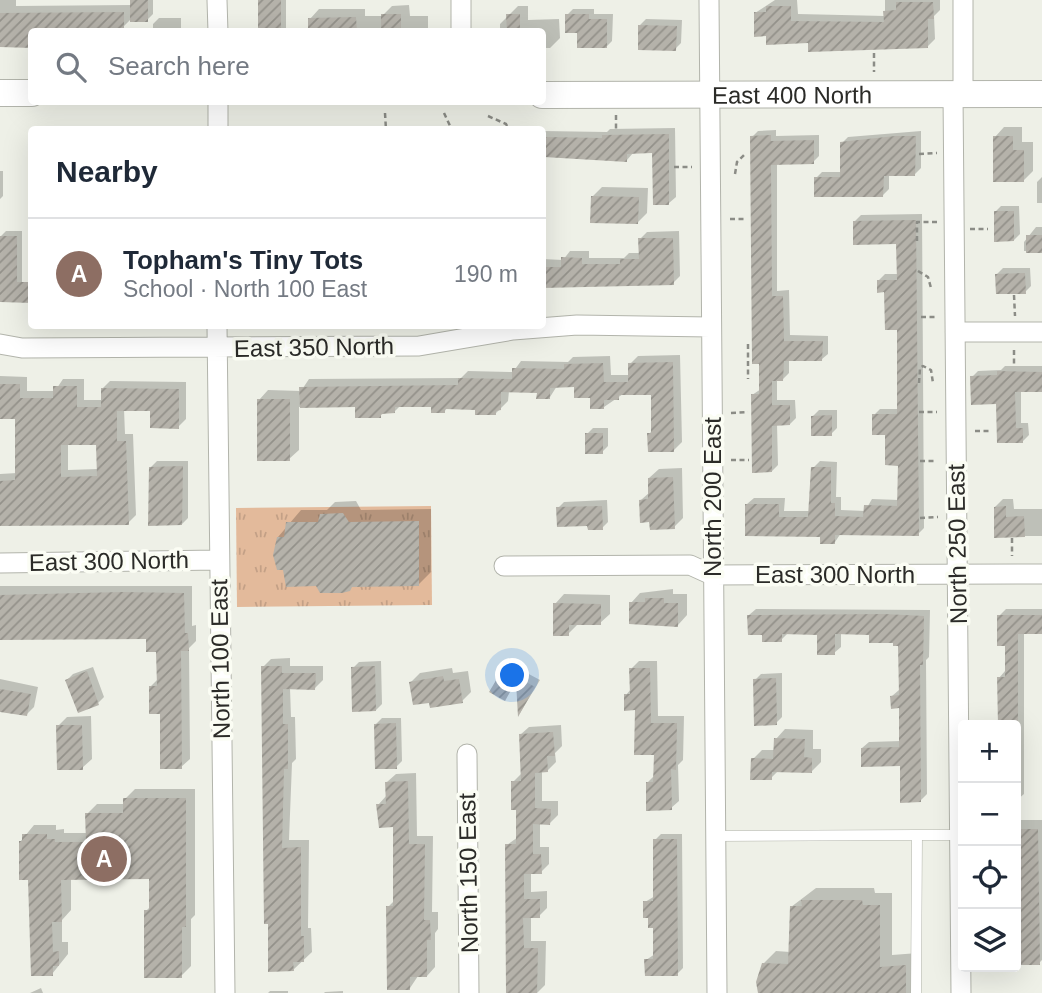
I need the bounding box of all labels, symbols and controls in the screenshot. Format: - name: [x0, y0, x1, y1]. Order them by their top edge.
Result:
- search box: [28, 28, 546, 105]
- icon: search: [52, 48, 90, 86]
- text: Search here: [108, 51, 250, 81]
- street label: East 400 North: [712, 81, 872, 108]
- text: Nearby: [56, 155, 158, 188]
- text: Topham's Tiny Tots: [123, 245, 363, 275]
- text: A: [71, 261, 87, 287]
- text: 190 m: [454, 261, 518, 287]
- text: School · North 100 East: [123, 276, 367, 302]
- street label: East 350 North: [234, 332, 394, 362]
- street label: North 200 East: [699, 417, 726, 577]
- street label: North 250 East: [942, 463, 972, 624]
- street label: East 300 North: [29, 546, 189, 576]
- street label: East 300 North: [755, 561, 915, 588]
- street label: North 100 East: [205, 578, 235, 739]
- your location: [495, 658, 529, 692]
- map controls: [958, 720, 1021, 972]
- button: +: [958, 720, 1021, 783]
- button: −: [958, 783, 1021, 846]
- street label: North 150 East: [453, 792, 483, 953]
- pin: A: [81, 833, 127, 885]
- button: locate: [958, 846, 1021, 909]
- button: layers: [958, 909, 1021, 972]

